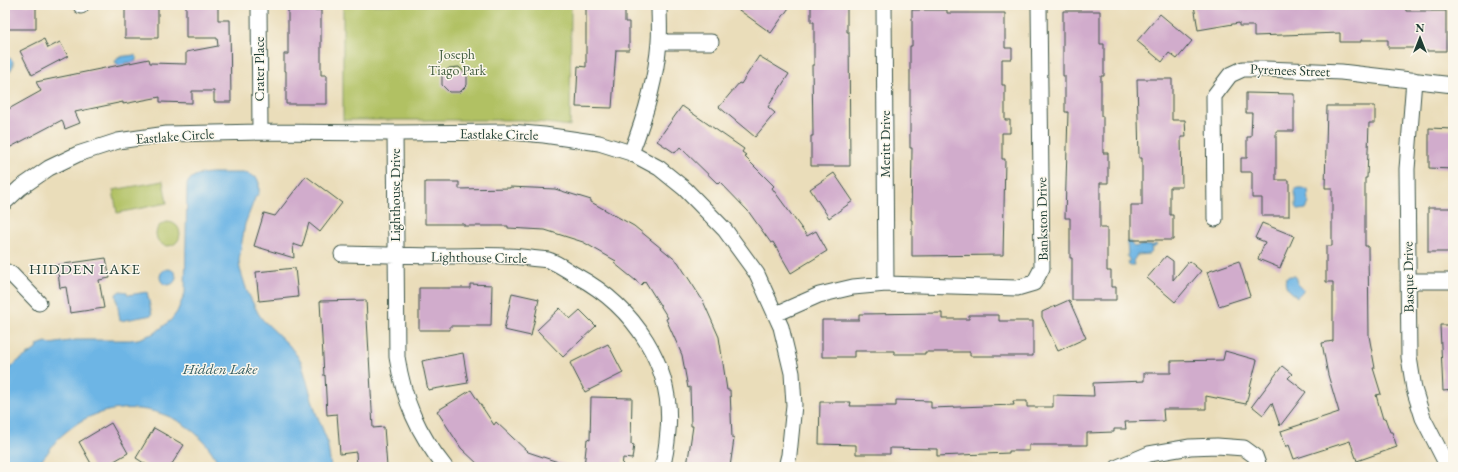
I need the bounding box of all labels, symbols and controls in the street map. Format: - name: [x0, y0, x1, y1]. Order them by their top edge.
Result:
- north arrow: [1400, 18, 1440, 58]
- text: N: [1416, 21, 1425, 35]
- street label: Crater Place: [250, 36, 268, 102]
- park label: Joseph Tiago Park: [428, 45, 486, 79]
- street label: Pyrenees Street: [1250, 60, 1331, 80]
- street label: Meritt Drive: [876, 110, 894, 178]
- street label: Eastlake Circle: [135, 124, 215, 148]
- street label: Eastlake Circle: [460, 124, 539, 144]
- street label: Lighthouse Drive: [386, 148, 404, 242]
- street label: Bankston Drive: [1032, 176, 1052, 261]
- street label: Basque Drive: [1398, 241, 1418, 313]
- street label: Lighthouse Circle: [431, 247, 528, 267]
- district label: HIDDEN LAKE: [29, 259, 141, 278]
- water label: Hidden Lake: [182, 359, 258, 378]

